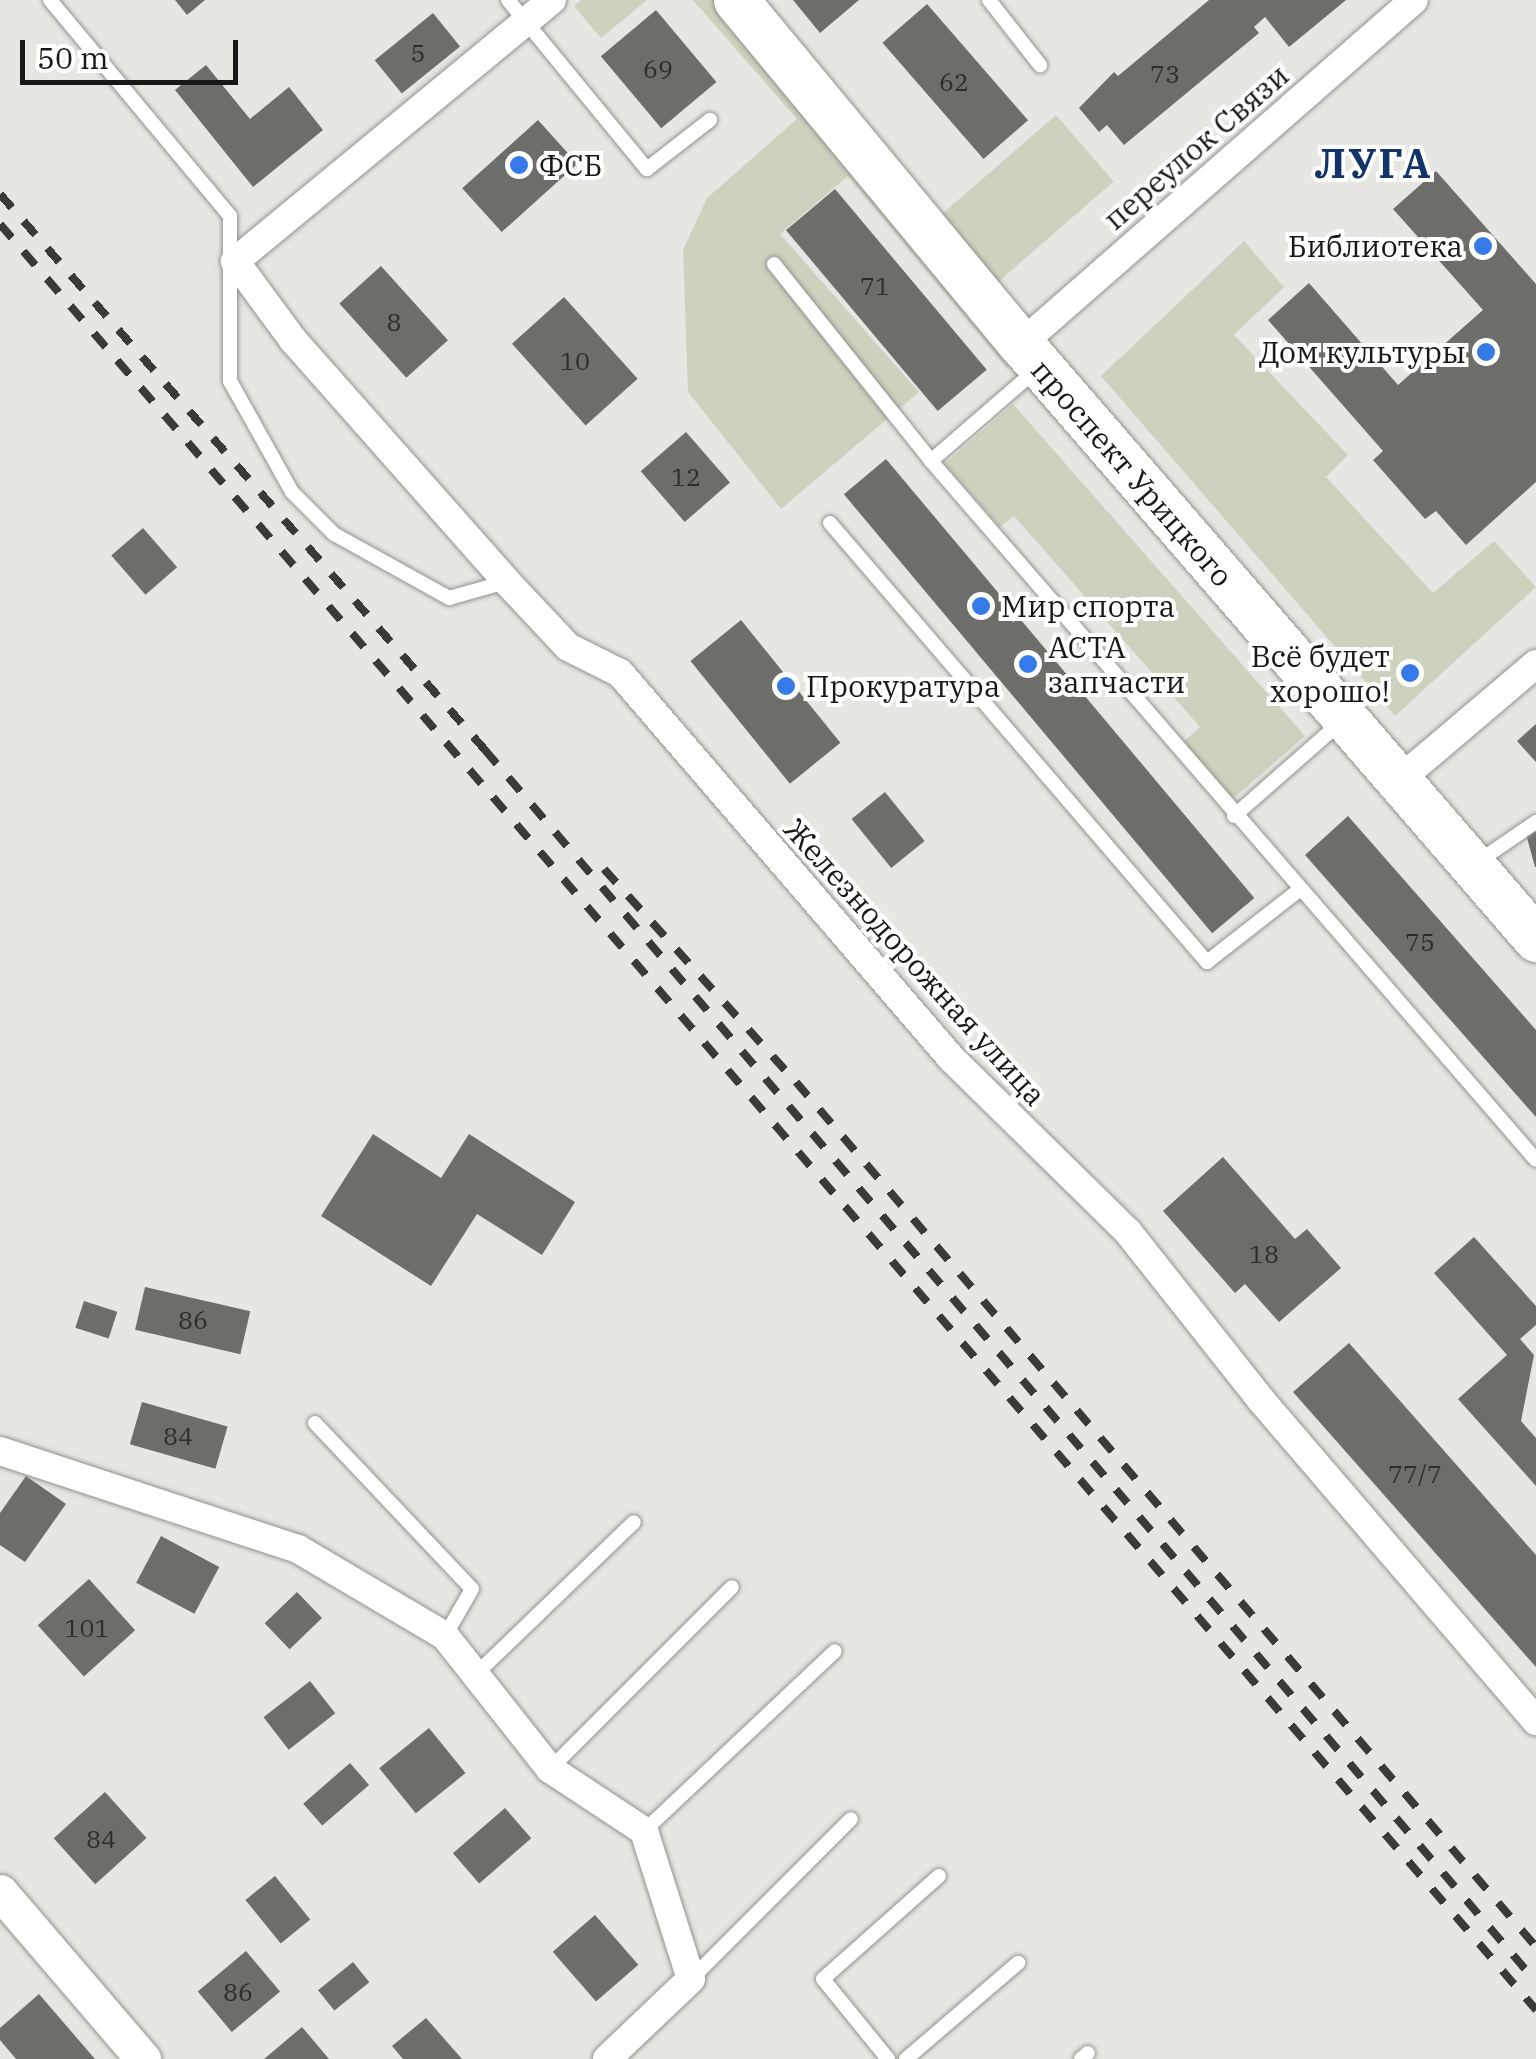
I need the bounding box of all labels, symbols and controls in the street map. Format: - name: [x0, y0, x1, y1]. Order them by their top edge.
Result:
- scale bar: [25, 20, 242, 82]
- text: 50 m: [37, 38, 109, 77]
- house number: 5: [411, 38, 425, 68]
- house number: 69: [643, 54, 673, 84]
- street label: переулок Связи: [1096, 57, 1296, 237]
- house number: 73: [1150, 59, 1180, 89]
- house number: 62: [939, 67, 969, 97]
- district label: ЛУГА: [1315, 139, 1433, 187]
- place label: ФСБ: [539, 147, 602, 183]
- marker: ФСБ: [508, 154, 530, 176]
- place label: Библиотека: [1288, 228, 1463, 264]
- marker: Библиотека: [1472, 235, 1494, 257]
- house number: 71: [860, 271, 890, 301]
- house number: 8: [387, 307, 401, 337]
- place label: Дом культуры: [1259, 334, 1466, 370]
- marker: Дом культуры: [1475, 341, 1497, 363]
- house number: 10: [560, 346, 590, 376]
- street label: проспект Урицкого: [1024, 352, 1240, 594]
- house number: 12: [671, 462, 701, 492]
- place label: Мир спорта: [1001, 588, 1175, 624]
- marker: Мир спорта: [970, 595, 992, 617]
- place label: АСТА запчасти: [1048, 629, 1185, 700]
- place label: Всё будет хорошо!: [1251, 638, 1390, 708]
- marker: АСТА запчасти: [1017, 653, 1039, 675]
- marker: Всё будет хорошо!: [1399, 662, 1421, 684]
- place label: Прокуратура: [806, 668, 1000, 704]
- marker: Прокуратура: [775, 675, 797, 697]
- street label: Железнодорожная улица: [777, 811, 1053, 1113]
- house number: 75: [1405, 927, 1435, 957]
- house number: 18: [1249, 1239, 1279, 1269]
- house number: 86: [178, 1305, 208, 1335]
- house number: 84: [163, 1421, 193, 1451]
- house number: 77/7: [1388, 1459, 1442, 1489]
- house number: 101: [65, 1613, 109, 1643]
- house number: 84: [86, 1824, 116, 1854]
- house number: 86: [223, 1977, 253, 2007]

